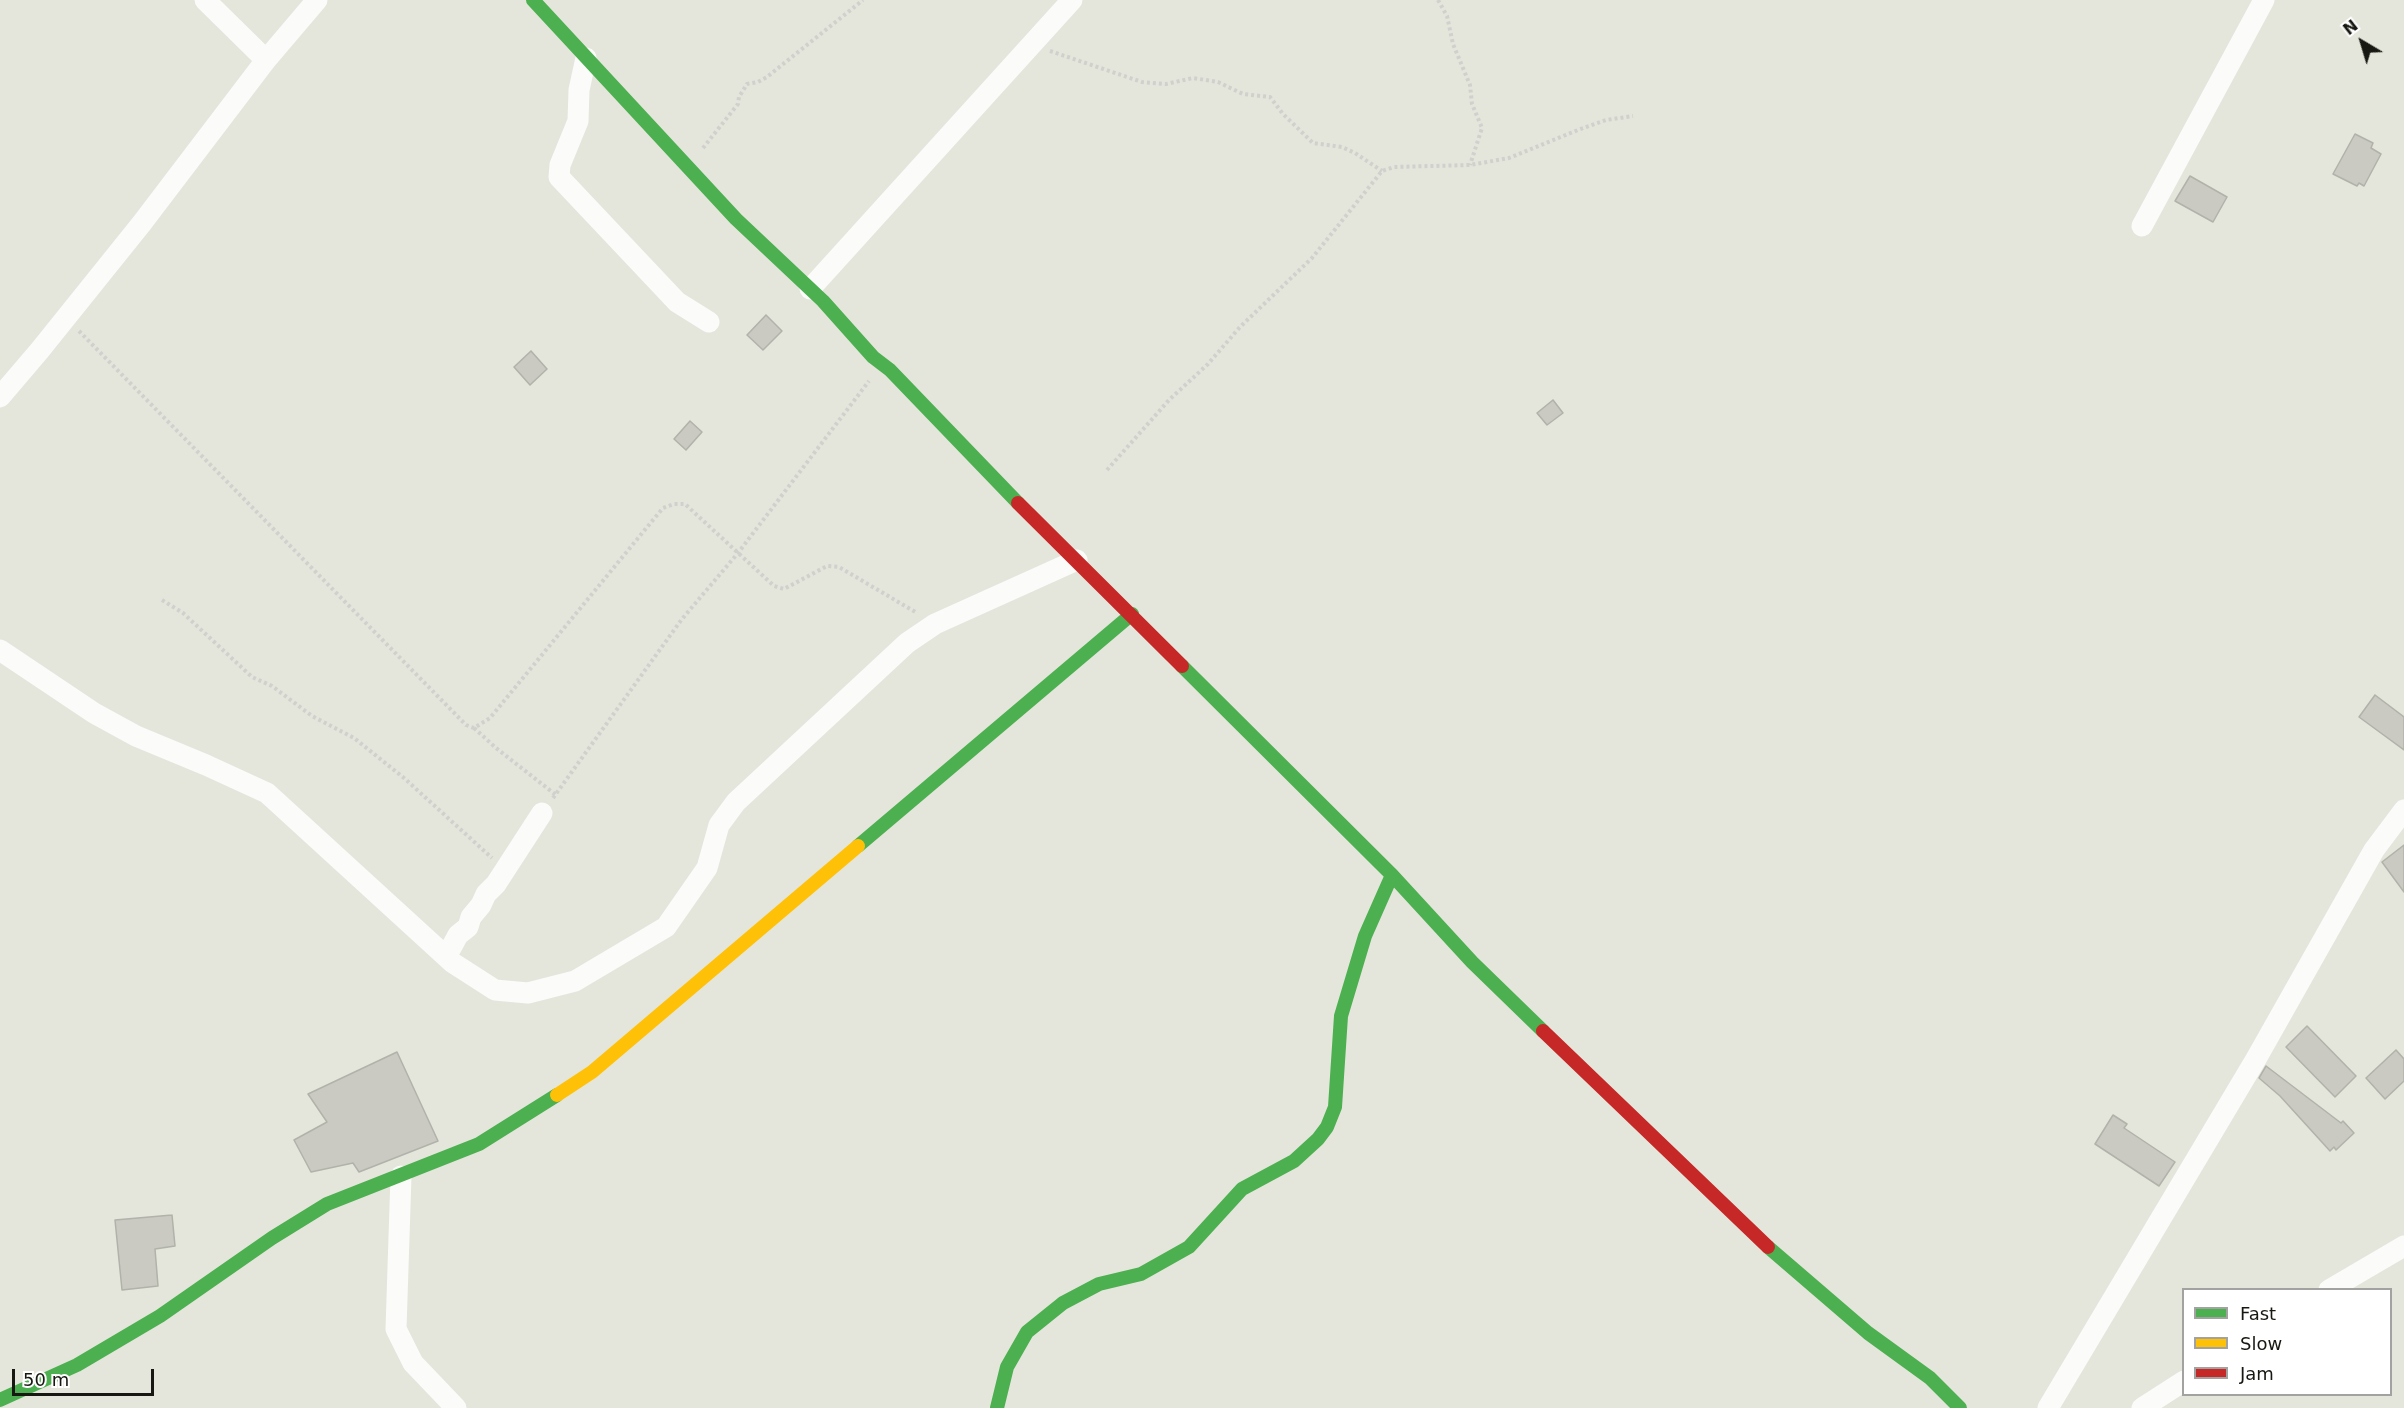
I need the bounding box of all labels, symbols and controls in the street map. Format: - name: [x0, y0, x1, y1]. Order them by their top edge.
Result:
- north arrow: [2332, 12, 2392, 72]
- text: N: [2339, 16, 2362, 39]
- legend: [2182, 1288, 2392, 1396]
- text: Fast: [2240, 1303, 2276, 1324]
- text: Slow: [2240, 1333, 2282, 1354]
- scale bar: [15, 1357, 158, 1395]
- text: Jam: [2240, 1363, 2274, 1384]
- text: 50 m: [23, 1369, 69, 1390]

